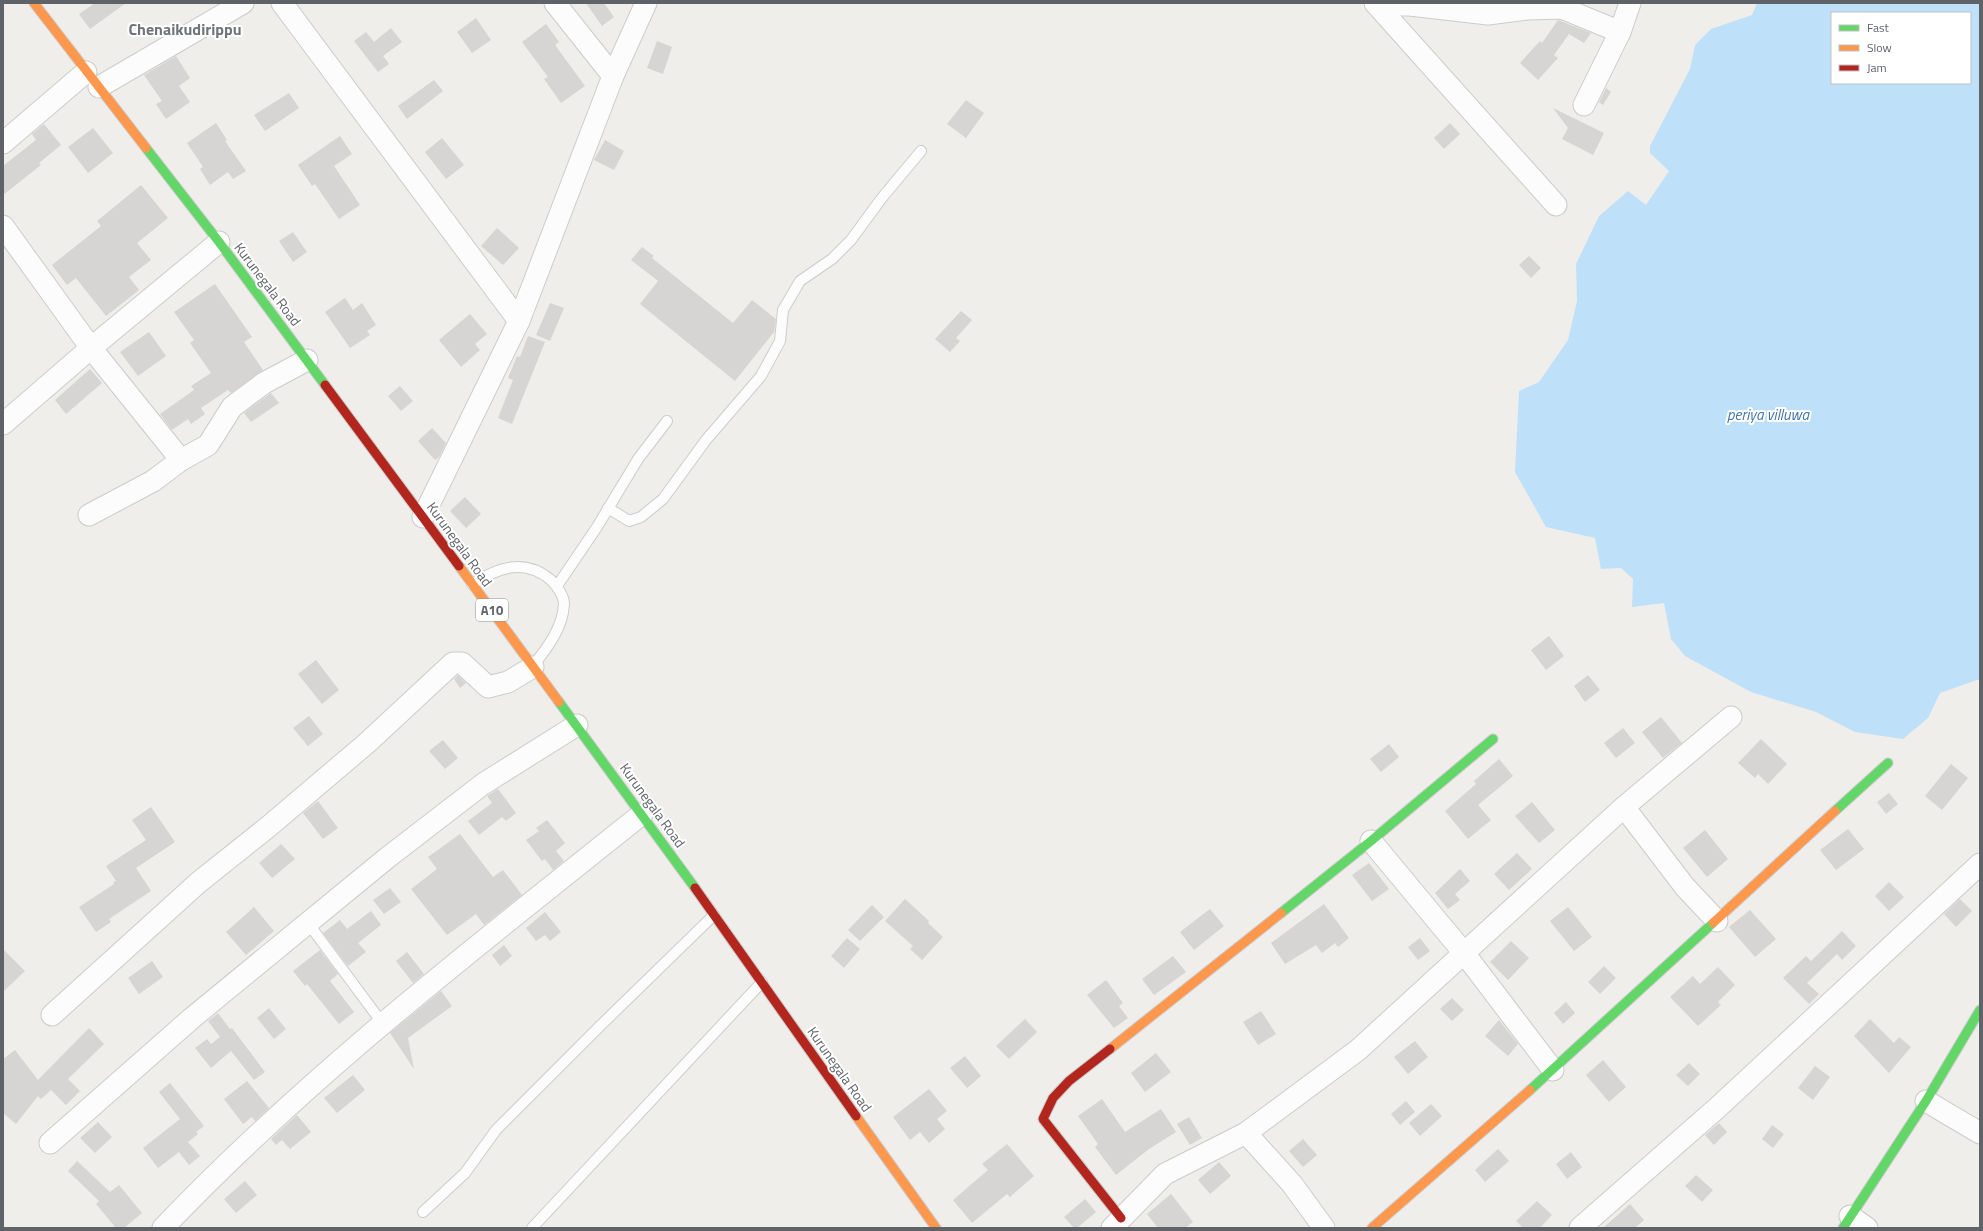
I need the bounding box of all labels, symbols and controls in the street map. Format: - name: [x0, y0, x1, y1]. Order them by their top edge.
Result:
- legend: [1831, 12, 1971, 84]
- district label: Chenaikudirippu: [128, 17, 242, 41]
- text: Fast: [1867, 18, 1890, 37]
- text: Slow: [1867, 38, 1892, 57]
- text: Jam: [1867, 58, 1887, 77]
- street label: Kurunegala Road: [230, 238, 306, 330]
- water label: periya villuwa: [1727, 403, 1810, 426]
- street label: Kurunegala Road: [422, 497, 498, 591]
- road number: A10: [476, 599, 508, 621]
- street label: Kurunegala Road: [615, 758, 691, 852]
- street label: Kurunegala Road: [803, 1022, 877, 1116]

